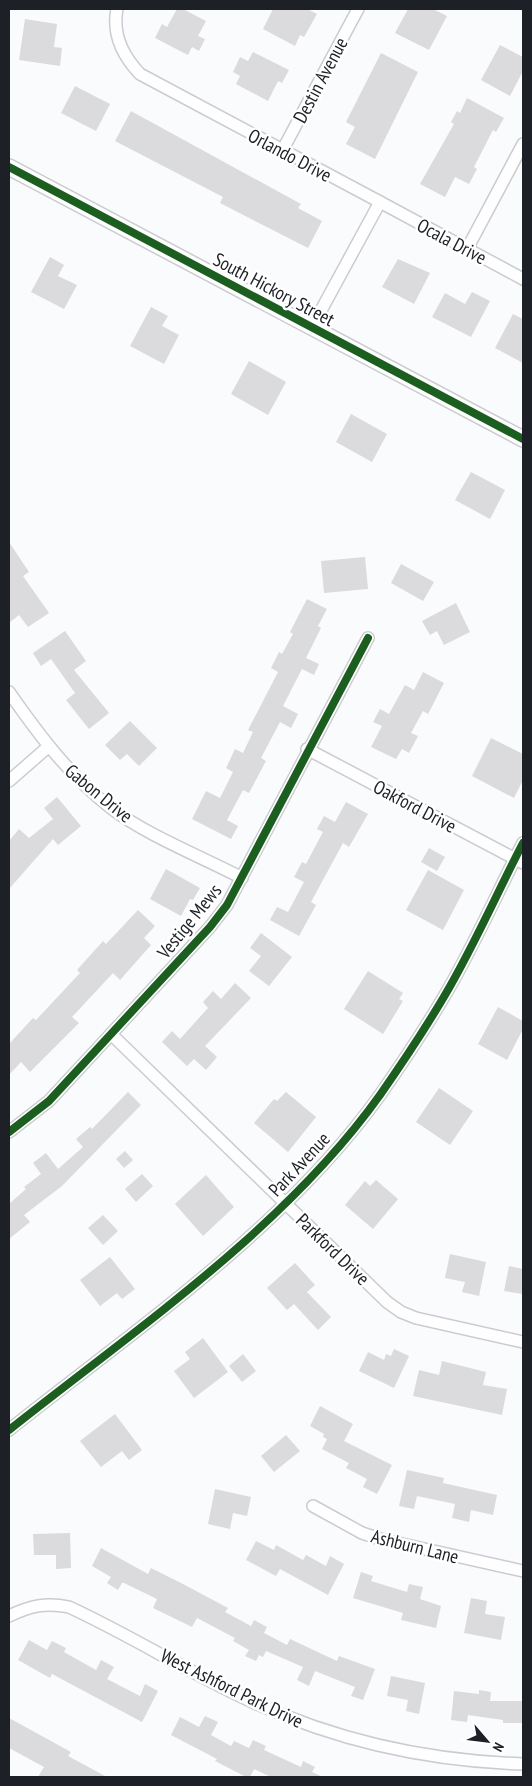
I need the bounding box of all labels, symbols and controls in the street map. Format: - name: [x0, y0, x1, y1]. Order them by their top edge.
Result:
- street label: Destin Avenue: [287, 33, 353, 127]
- street label: Orlando Drive: [244, 123, 336, 187]
- street label: Ocala Drive: [413, 213, 491, 269]
- street label: South Hickory Street: [209, 247, 339, 331]
- street label: Gabon Drive: [60, 758, 138, 828]
- street label: Oakford Drive: [369, 774, 461, 838]
- street label: Vestige Mews: [151, 879, 226, 964]
- street label: Park Avenue: [263, 1127, 335, 1201]
- street label: Parkford Drive: [291, 1208, 375, 1290]
- street label: Ashburn Lane: [369, 1524, 461, 1568]
- street label: West Ashford Park Drive: [157, 1643, 307, 1733]
- north arrow: [462, 1716, 512, 1766]
- text: N: [489, 1740, 508, 1755]

